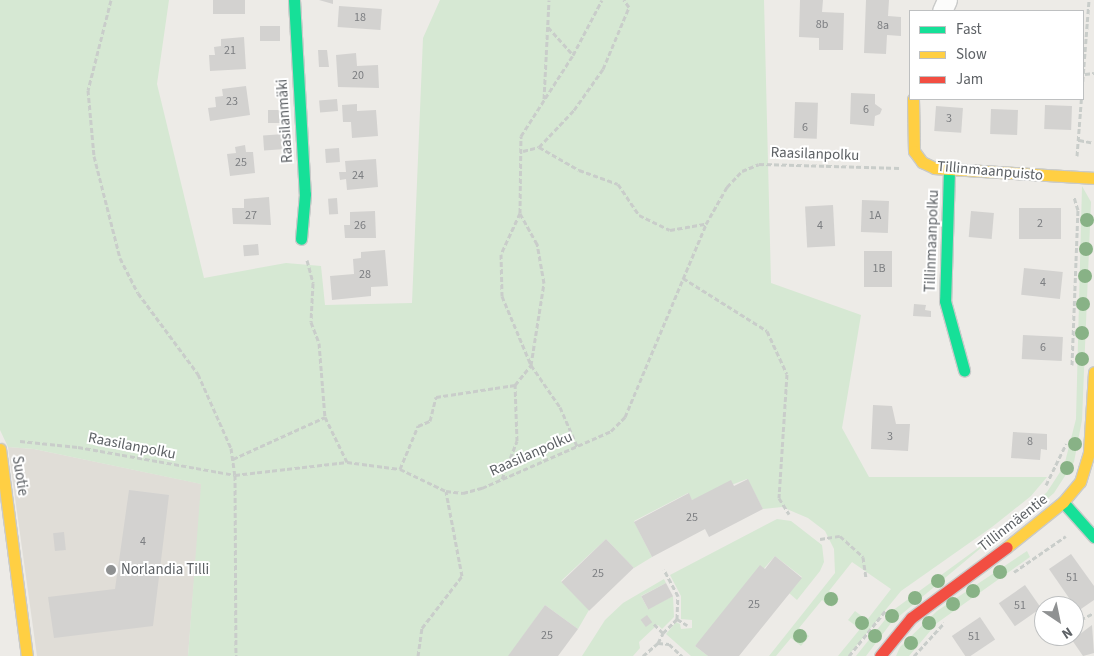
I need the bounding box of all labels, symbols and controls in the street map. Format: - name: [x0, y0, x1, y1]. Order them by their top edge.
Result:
- legend: [909, 10, 1084, 100]
- house number: 18: [354, 11, 366, 25]
- house number: 8b: [816, 18, 828, 32]
- house number: 8a: [877, 19, 889, 33]
- text: Fast: [956, 19, 982, 40]
- house number: 21: [224, 44, 236, 58]
- text: Slow: [956, 44, 987, 65]
- house number: 20: [352, 69, 364, 83]
- text: Jam: [956, 69, 983, 90]
- street label: Raasilanmäki: [273, 78, 297, 164]
- house number: 23: [226, 95, 238, 109]
- house number: 6: [863, 103, 869, 117]
- house number: 3: [946, 112, 952, 126]
- house number: 6: [802, 121, 808, 135]
- street label: Raasilanpolku: [770, 143, 860, 165]
- house number: 25: [235, 156, 247, 170]
- street label: Tillinmaanpuisto: [936, 157, 1044, 185]
- house number: 24: [352, 169, 364, 183]
- street label: Tillinmaanpolku: [921, 189, 943, 293]
- house number: 27: [245, 209, 257, 223]
- house number: 1A: [869, 209, 881, 223]
- house number: 2: [1037, 217, 1043, 231]
- house number: 26: [354, 219, 366, 233]
- house number: 4: [817, 219, 823, 233]
- house number: 1B: [872, 262, 886, 276]
- house number: 28: [359, 268, 371, 282]
- house number: 4: [1040, 276, 1046, 290]
- house number: 6: [1040, 341, 1046, 355]
- street label: Raasilanpolku: [487, 428, 575, 480]
- street label: Raasilanpolku: [87, 429, 177, 463]
- house number: 3: [887, 430, 893, 444]
- house number: 8: [1027, 435, 1033, 449]
- street label: Suotie: [8, 455, 32, 497]
- street label: Tillinmäentie: [975, 490, 1051, 556]
- house number: 25: [686, 511, 698, 525]
- house number: 4: [140, 535, 146, 549]
- place label: Norlandia Tilli: [121, 561, 209, 579]
- marker: Norlandia Tilli: [105, 564, 117, 576]
- house number: 25: [592, 567, 604, 581]
- house number: 51: [1066, 571, 1078, 585]
- north arrow: [1034, 596, 1084, 646]
- house number: 25: [748, 598, 760, 612]
- house number: 51: [1014, 599, 1026, 613]
- text: N: [1057, 622, 1076, 644]
- house number: 25: [541, 629, 553, 643]
- house number: 51: [968, 630, 980, 644]

